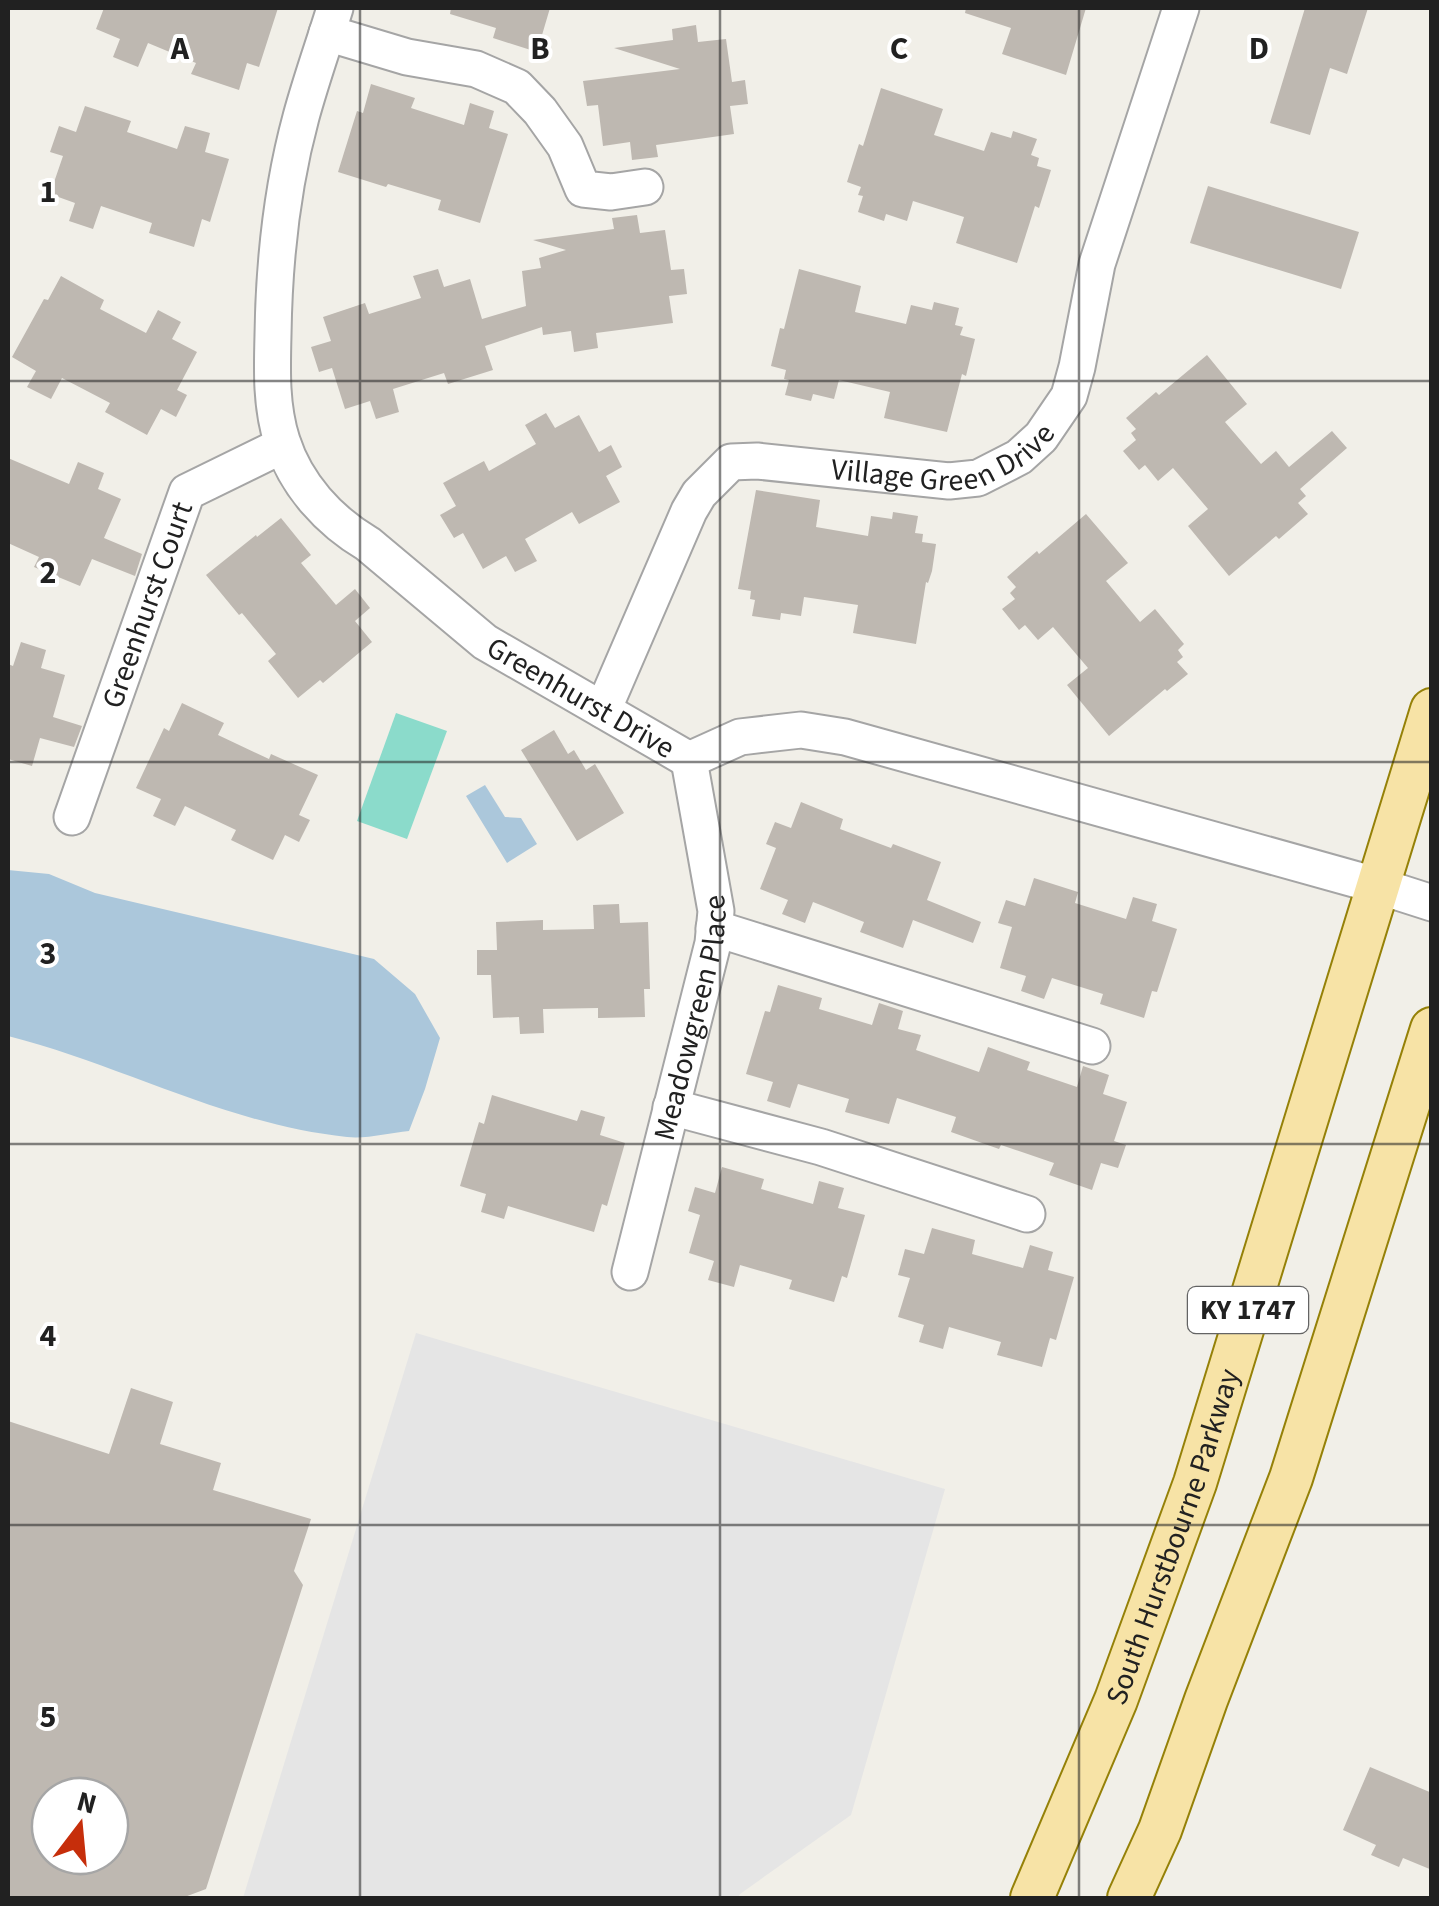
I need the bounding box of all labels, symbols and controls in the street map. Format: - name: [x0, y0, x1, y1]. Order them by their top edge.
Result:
- text: A: [170, 26, 190, 72]
- text: B: [530, 26, 550, 72]
- text: C: [890, 26, 908, 72]
- text: D: [1249, 26, 1269, 72]
- text: 1: [40, 169, 56, 215]
- street label: Village Green Drive: [829, 415, 1065, 502]
- street label: Greenhurst Court: [91, 496, 203, 714]
- text: 2: [40, 550, 56, 596]
- street label: Greenhurst Drive: [479, 626, 683, 769]
- street label: Meadowgreen Place: [643, 891, 738, 1145]
- text: 3: [40, 931, 56, 977]
- road number: KY 1747: [1188, 1287, 1308, 1333]
- text: 4: [40, 1313, 57, 1359]
- street label: South Hurstbourne Parkway: [1095, 1363, 1250, 1711]
- text: 5: [40, 1694, 56, 1740]
- north arrow: [30, 1776, 130, 1876]
- text: N: [72, 1781, 101, 1825]

